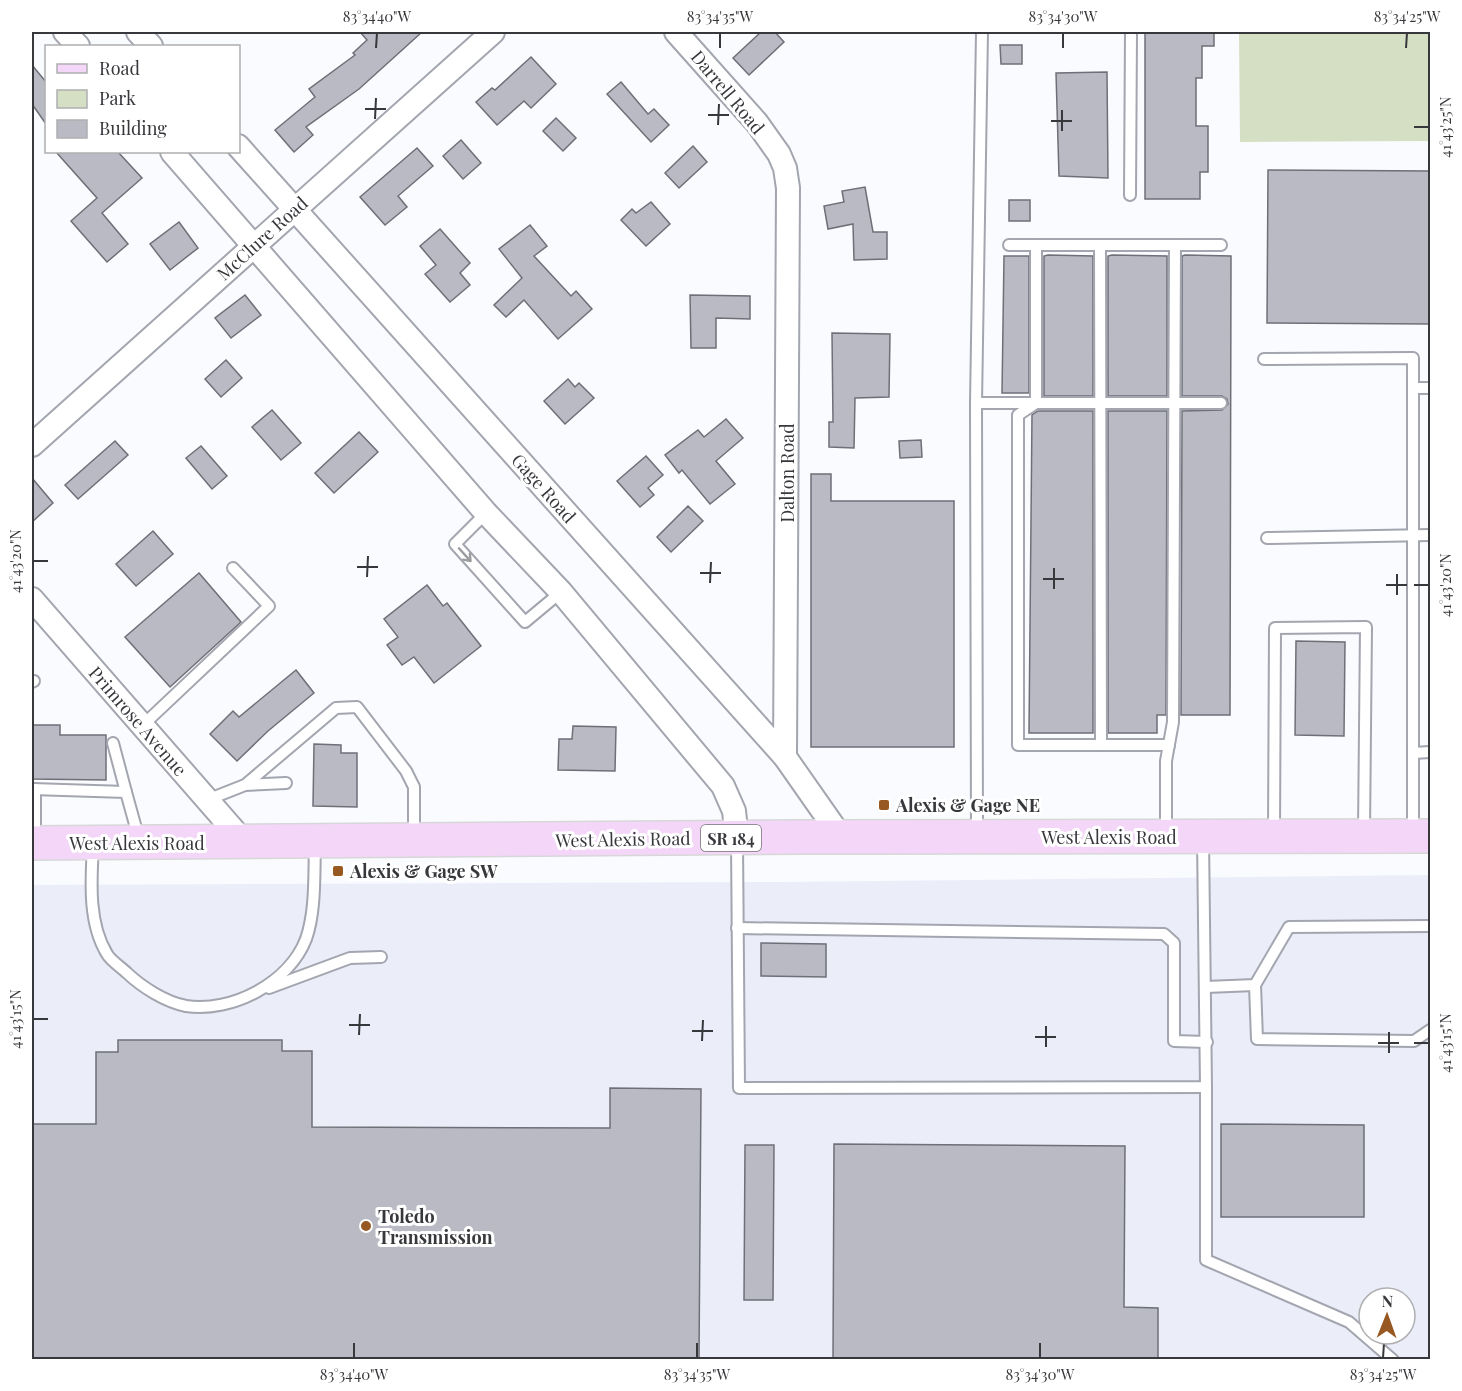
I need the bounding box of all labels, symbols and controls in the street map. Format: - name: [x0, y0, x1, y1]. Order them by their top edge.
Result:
- text: 83°34'40"W: [343, 6, 412, 26]
- text: 83°34'35"W: [687, 6, 754, 26]
- text: 83°34'30"W: [1029, 6, 1098, 26]
- text: 83°34'25"W: [1374, 6, 1441, 26]
- legend: [45, 45, 240, 153]
- street label: Darrell Road: [686, 45, 770, 139]
- text: Road: [99, 56, 140, 80]
- text: Park: [99, 86, 136, 110]
- text: 41°43'25"N: [1435, 96, 1455, 158]
- text: Building: [99, 116, 167, 140]
- street label: McClure Road: [212, 190, 313, 285]
- street label: Dalton Road: [775, 423, 799, 523]
- street label: Gage Road: [507, 448, 582, 528]
- text: 41°43'20"N: [5, 529, 25, 593]
- one-way arrow: [458, 547, 472, 562]
- text: 41°43'20"N: [1435, 553, 1455, 617]
- street label: Primrose Avenue: [84, 661, 192, 781]
- place label: Alexis & Gage NE: [895, 793, 1040, 817]
- marker: Alexis & Gage NE: [877, 798, 891, 812]
- road number: SR 184: [701, 825, 761, 851]
- street label: West Alexis Road: [1040, 825, 1177, 849]
- street label: West Alexis Road: [554, 826, 691, 852]
- street label: West Alexis Road: [68, 831, 205, 855]
- place label: Alexis & Gage SW: [349, 859, 498, 883]
- marker: Alexis & Gage SW: [331, 864, 345, 878]
- text: 41°43'15"N: [5, 989, 25, 1049]
- text: 41°43'15"N: [1435, 1013, 1455, 1073]
- place label: Toledo Transmission: [378, 1204, 493, 1249]
- marker: Toledo Transmission: [359, 1219, 373, 1233]
- north arrow: [1357, 1286, 1417, 1346]
- text: N: [1381, 1290, 1394, 1311]
- text: 83°34'40"W: [320, 1364, 389, 1384]
- text: 83°34'35"W: [664, 1364, 731, 1384]
- text: 83°34'30"W: [1006, 1364, 1075, 1384]
- text: 83°34'25"W: [1350, 1364, 1417, 1384]

